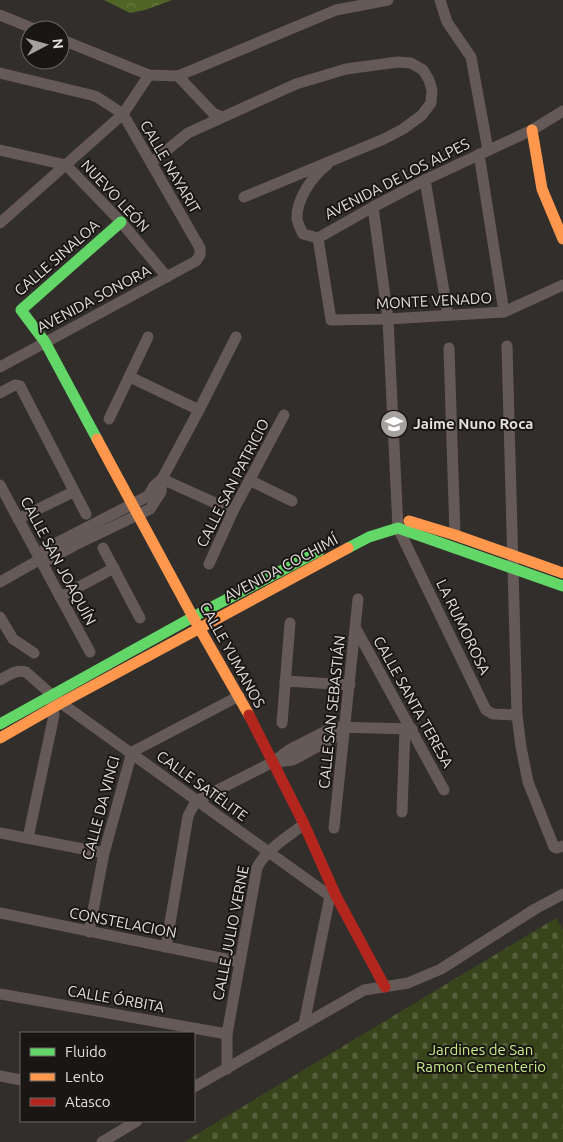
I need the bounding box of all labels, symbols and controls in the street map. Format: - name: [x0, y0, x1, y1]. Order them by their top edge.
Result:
- north arrow: [20, 20, 70, 70]
- text: N: [49, 38, 66, 50]
- street label: CALLE NAYARIT: [137, 117, 204, 217]
- street label: AVENIDA DE LOS ALPES: [322, 135, 472, 223]
- street label: NUEVO LEÓN: [78, 156, 153, 235]
- street label: CALLE SINALOA: [11, 216, 103, 299]
- street label: AVENIDA SONORA: [34, 261, 154, 336]
- street label: MONTE VENADO: [375, 289, 492, 312]
- school or university icon: Jaime Nuno Roca: [379, 409, 409, 439]
- place label: Jaime Nuno Roca: [413, 415, 533, 432]
- street label: CALLE SAN PATRICIO: [193, 416, 272, 550]
- street label: CALLE SAN JOAQUÍN: [17, 494, 100, 628]
- street label: AVENIDA COCHIMÍ: [221, 530, 341, 605]
- street label: LA RUMOROSA: [433, 576, 494, 678]
- street label: CALLE YUMANOS: [196, 599, 269, 711]
- street label: CALLE SANTA TERESA: [370, 633, 457, 771]
- street label: CALLE SAN SEBASTIÁN: [315, 634, 348, 790]
- street label: CALLE SATÉLITE: [154, 747, 251, 824]
- street label: CALLE DA VINCI: [78, 754, 123, 862]
- street label: CALLE JULIO VERNE: [209, 864, 252, 1002]
- street label: CONSTELACION: [68, 904, 178, 941]
- street label: CALLE ÓRBITA: [66, 982, 166, 1015]
- legend: [20, 1032, 195, 1122]
- park label: Jardines de San Ramon Cementerio: [416, 1041, 546, 1075]
- text: Fluido: [65, 1043, 107, 1060]
- text: Lento: [65, 1068, 104, 1085]
- text: Atasco: [65, 1093, 111, 1110]

